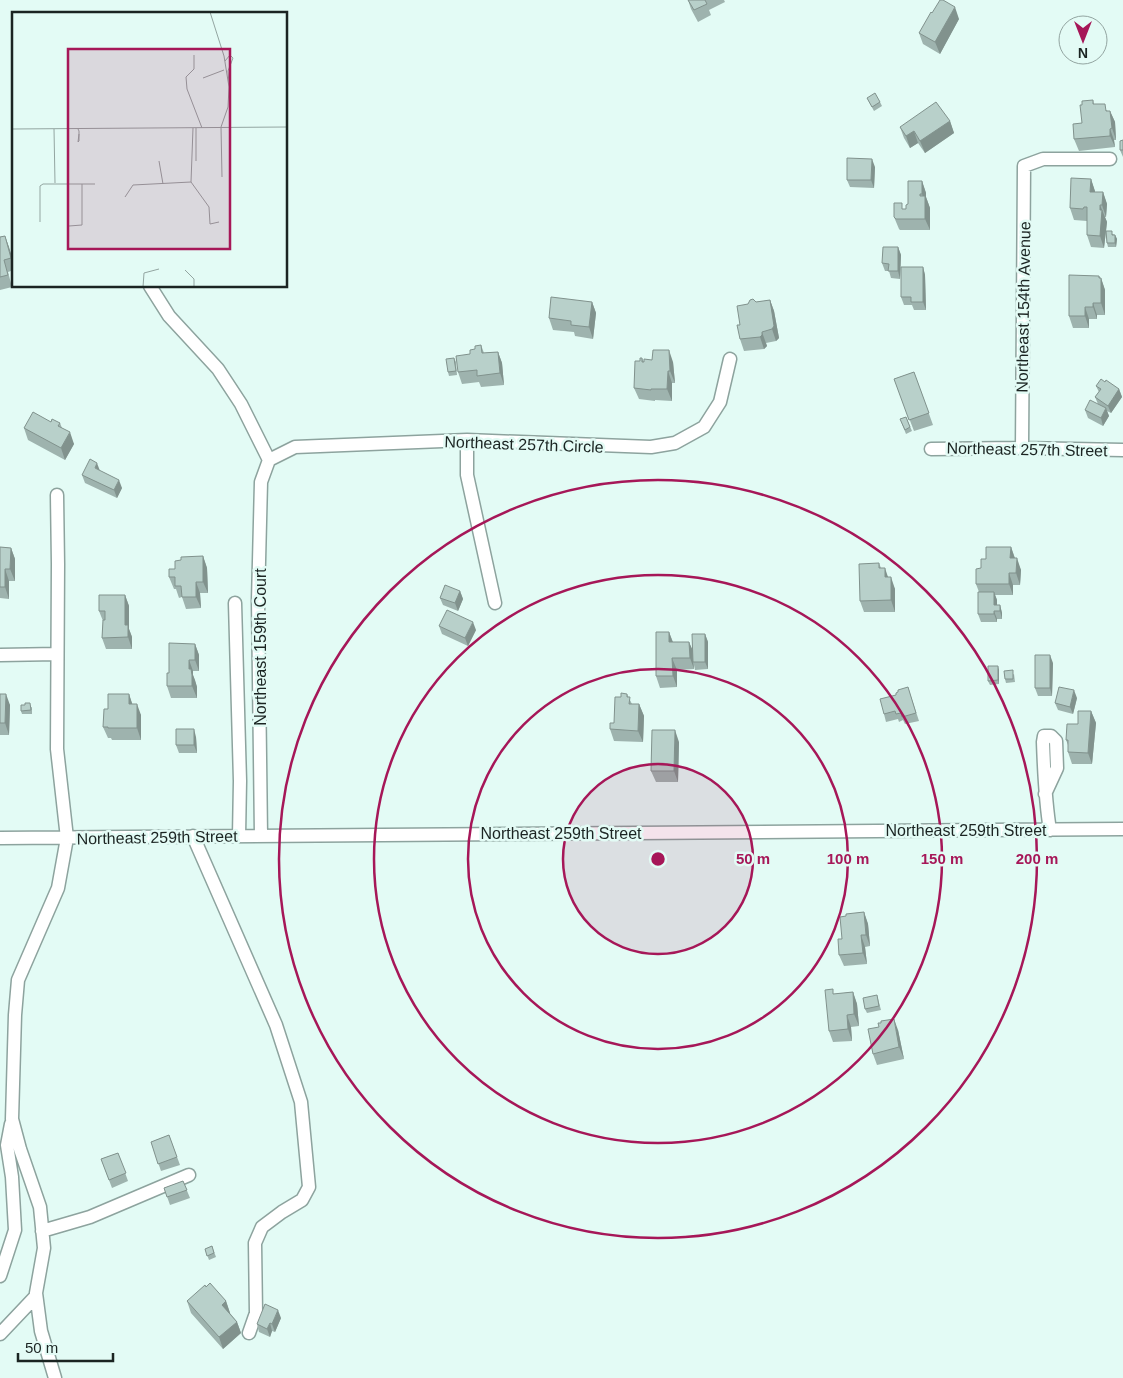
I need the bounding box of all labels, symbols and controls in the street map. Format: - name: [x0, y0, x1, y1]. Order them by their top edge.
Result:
- inset map: [12, 12, 288, 288]
- north arrow: [1058, 15, 1108, 65]
- text: N: [1078, 45, 1088, 61]
- street label: Northeast 154th Avenue: [1014, 221, 1033, 393]
- street label: Northeast 257th Circle: [444, 433, 604, 456]
- street label: Northeast 257th Street: [946, 440, 1108, 459]
- street label: Northeast 159th Court: [252, 568, 269, 726]
- street label: Northeast 259th Street: [886, 822, 1047, 839]
- street label: Northeast 259th Street: [481, 825, 642, 842]
- street label: Northeast 259th Street: [76, 828, 238, 847]
- centre of rings: [649, 850, 667, 868]
- text: 50 m: [736, 850, 770, 867]
- text: 100 m: [827, 850, 869, 867]
- text: 150 m: [921, 850, 963, 867]
- text: 200 m: [1016, 850, 1058, 867]
- scale bar: [18, 1330, 112, 1362]
- text: 50 m: [25, 1339, 58, 1356]

